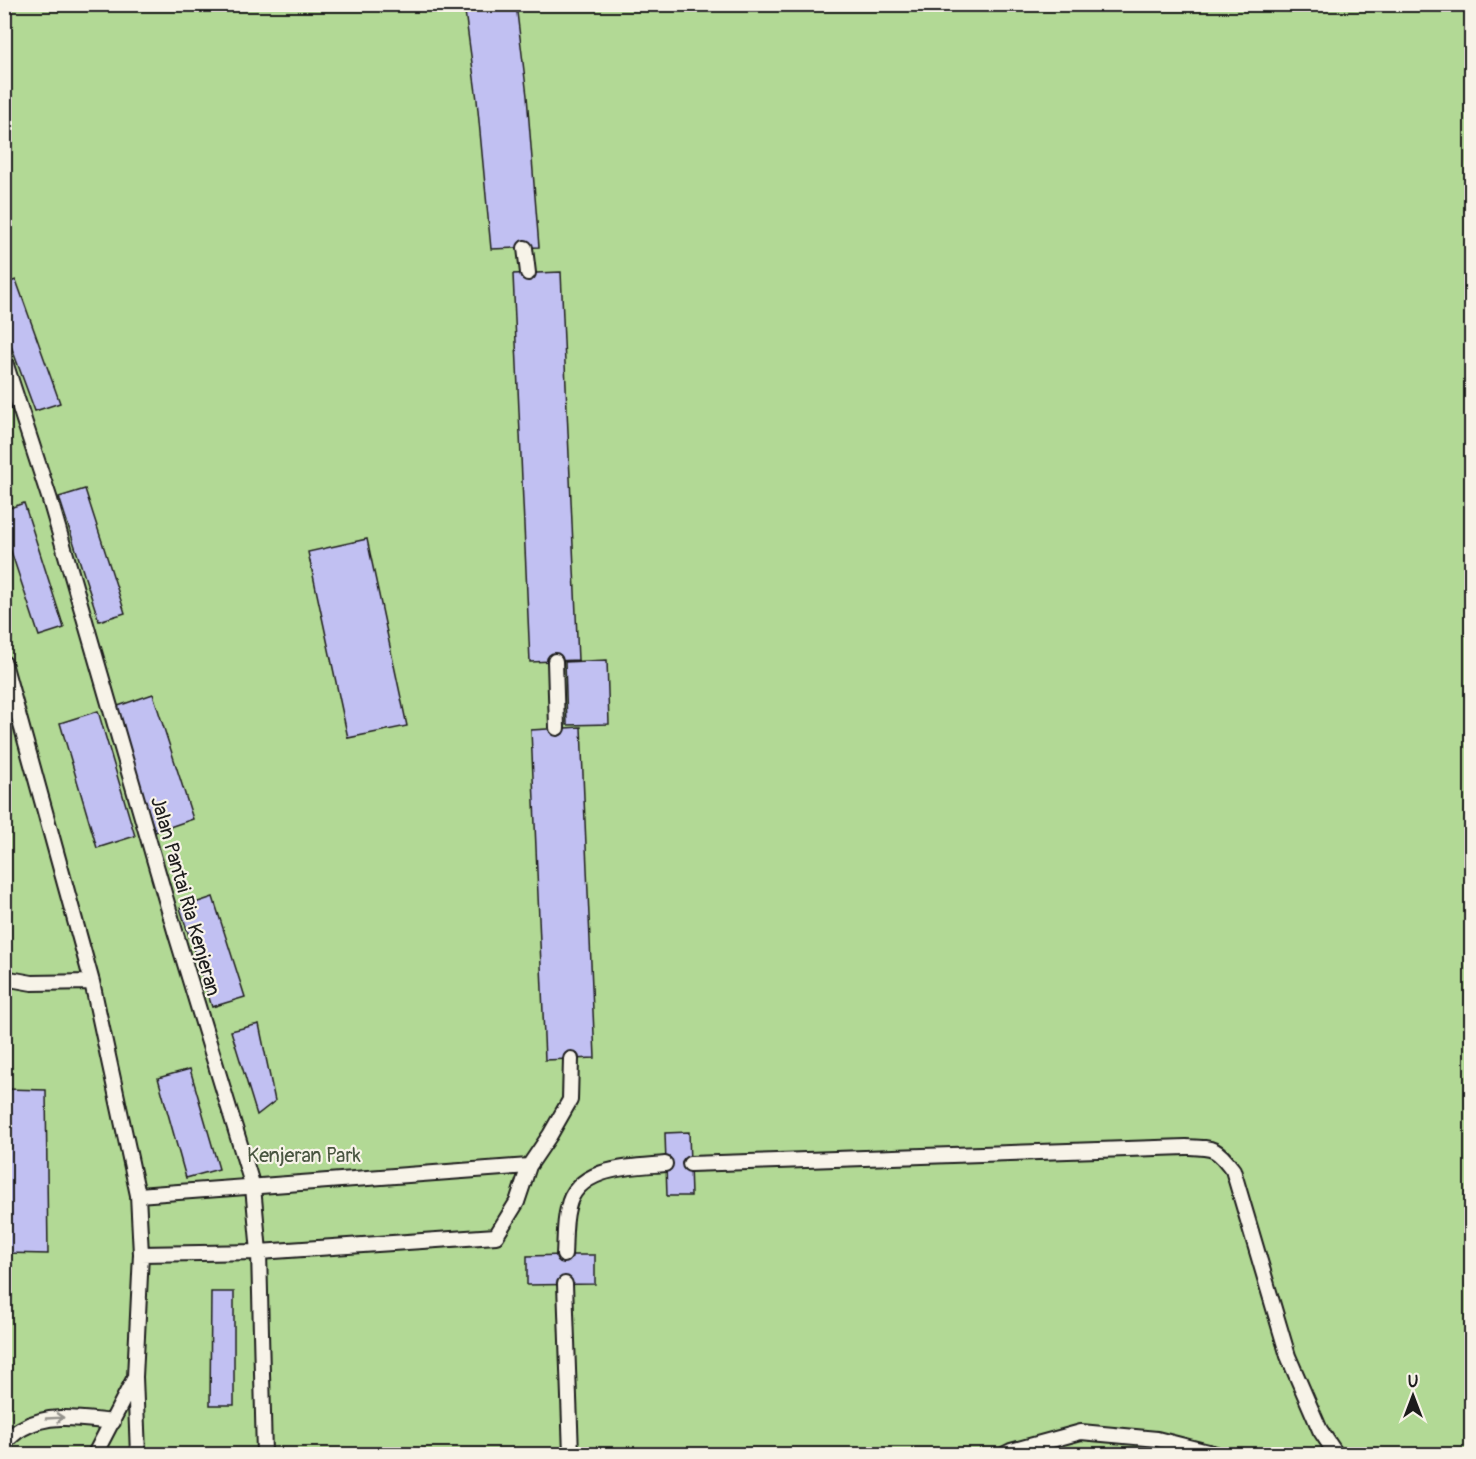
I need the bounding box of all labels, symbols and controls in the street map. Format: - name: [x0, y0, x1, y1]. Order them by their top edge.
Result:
- street label: Jalan Pantai Ria Kenjeran: [145, 793, 226, 999]
- park label: Kenjeran Park: [247, 1143, 362, 1168]
- north arrow: [1383, 1366, 1443, 1426]
- text: U: [1408, 1372, 1419, 1392]
- one-way arrow: [44, 1413, 64, 1424]

